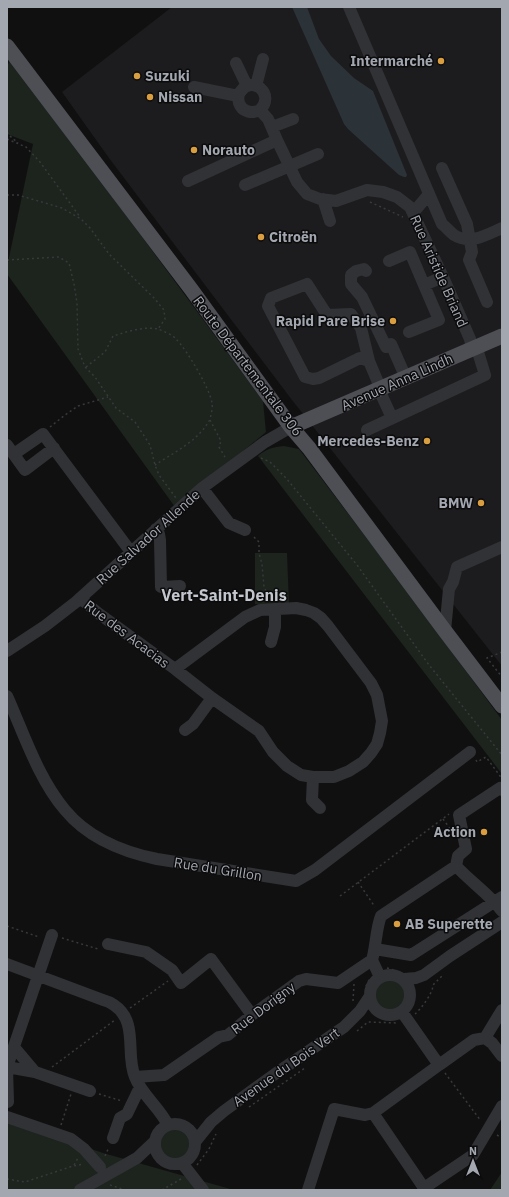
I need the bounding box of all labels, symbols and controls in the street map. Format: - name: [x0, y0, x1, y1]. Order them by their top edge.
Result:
- place label: Intermarché: [350, 52, 433, 70]
- marker: Intermarché: [436, 56, 446, 66]
- place label: Suzuki: [145, 67, 190, 85]
- marker: Suzuki: [132, 71, 142, 81]
- place label: Nissan: [158, 88, 202, 106]
- marker: Nissan: [145, 92, 155, 102]
- place label: Norauto: [202, 141, 255, 159]
- marker: Norauto: [189, 145, 199, 155]
- street label: Rue Aristide Briand: [406, 212, 472, 330]
- place label: Citroën: [269, 228, 317, 246]
- marker: Citroën: [256, 232, 266, 242]
- street label: Route Départementale 306: [189, 292, 307, 440]
- place label: Rapid Pare Brise: [276, 312, 385, 330]
- marker: Rapid Pare Brise: [388, 316, 398, 326]
- street label: Avenue Anna Lindh: [338, 349, 456, 415]
- place label: Mercedes-Benz: [317, 432, 419, 450]
- marker: Mercedes-Benz: [422, 436, 432, 446]
- street label: Rue Salvador Allende: [92, 485, 204, 588]
- place label: BMW: [439, 494, 473, 512]
- marker: BMW: [476, 498, 486, 508]
- district label: Vert-Saint-Denis: [161, 585, 287, 605]
- street label: Rue des Acacias: [81, 596, 173, 672]
- place label: Action: [434, 823, 476, 841]
- marker: Action: [479, 827, 489, 837]
- street label: Rue du Grillon: [173, 853, 263, 885]
- place label: AB Superette: [405, 915, 493, 933]
- marker: AB Superette: [392, 919, 402, 929]
- street label: Rue Dorigny: [227, 978, 299, 1038]
- street label: Avenue du Bois Vert: [229, 1023, 343, 1110]
- north arrow: [453, 1141, 493, 1181]
- text: N: [469, 1144, 477, 1158]

